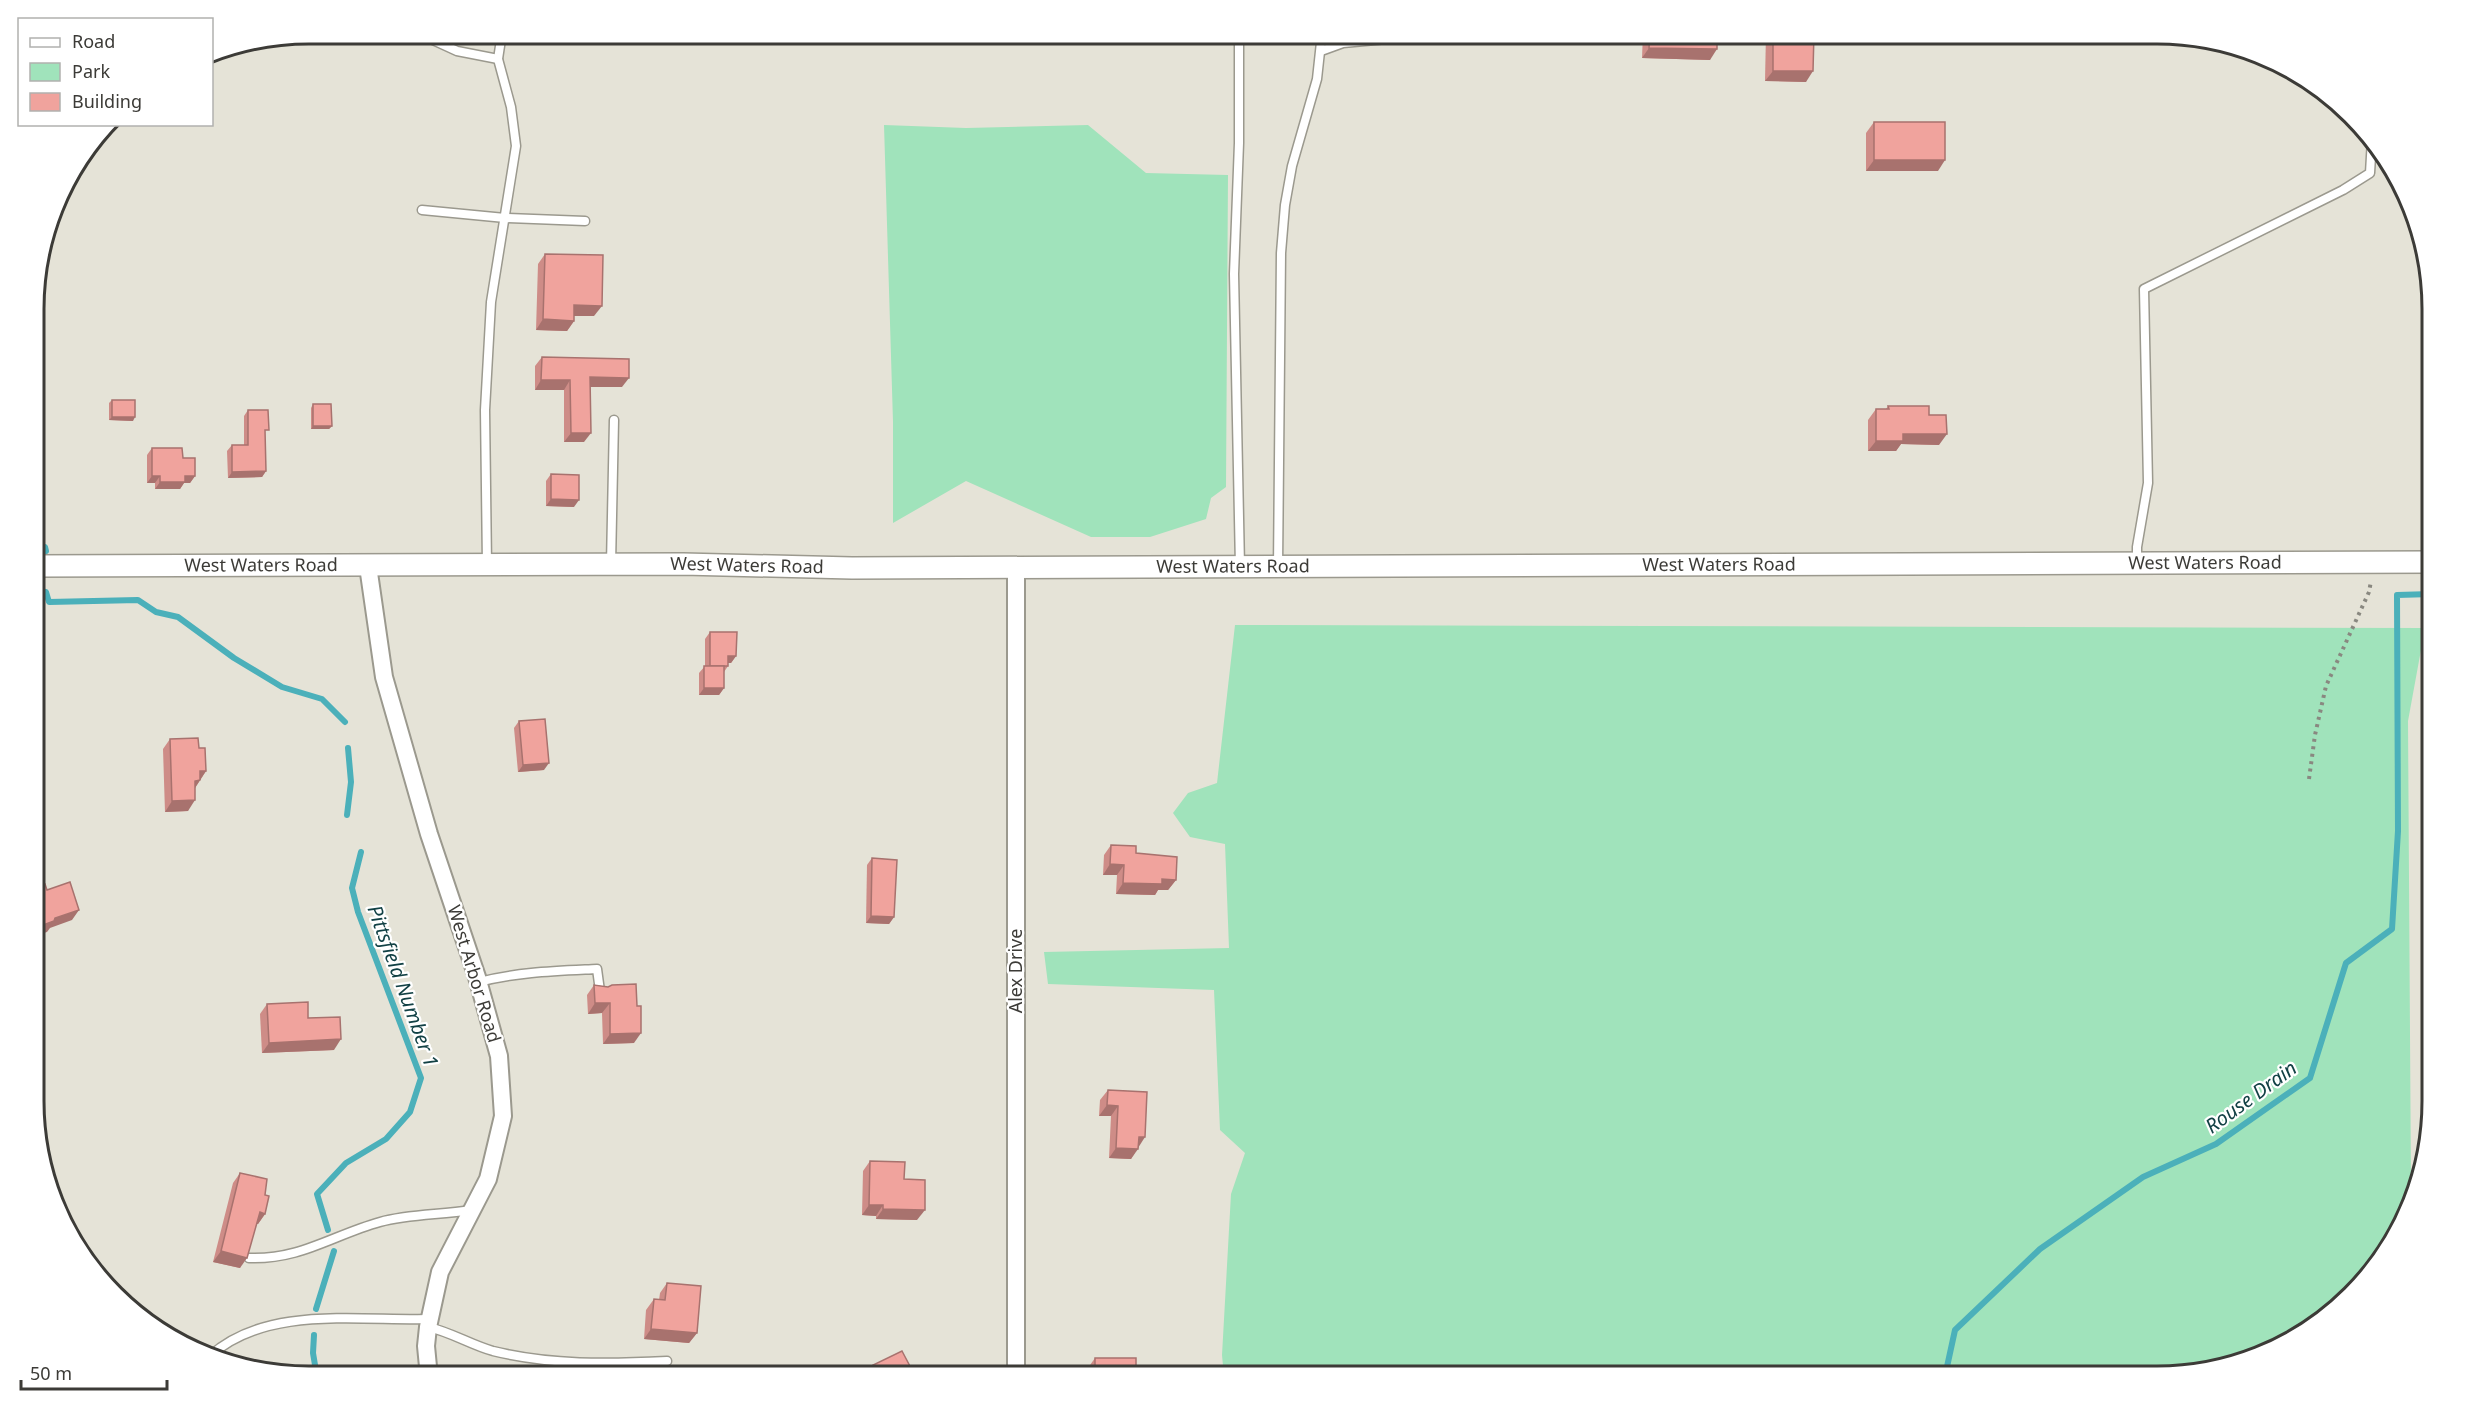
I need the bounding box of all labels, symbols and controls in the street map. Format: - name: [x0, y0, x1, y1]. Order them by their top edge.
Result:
- legend: [18, 18, 213, 126]
- text: Road: [72, 29, 115, 53]
- text: Park: [72, 59, 110, 83]
- text: Building: [72, 89, 142, 113]
- street label: West Waters Road: [2128, 550, 2282, 574]
- street label: West Waters Road: [670, 551, 824, 578]
- street label: West Waters Road: [1642, 551, 1796, 576]
- street label: West Waters Road: [184, 552, 338, 577]
- street label: West Waters Road: [1156, 553, 1310, 578]
- water label: Pittsfield Number 1: [362, 901, 445, 1071]
- street label: West Arbor Road: [443, 902, 507, 1045]
- street label: Alex Drive: [1003, 929, 1027, 1013]
- water label: Rouse Drain: [2199, 1054, 2302, 1139]
- scale bar: [21, 1353, 166, 1391]
- text: 50 m: [30, 1361, 72, 1385]

